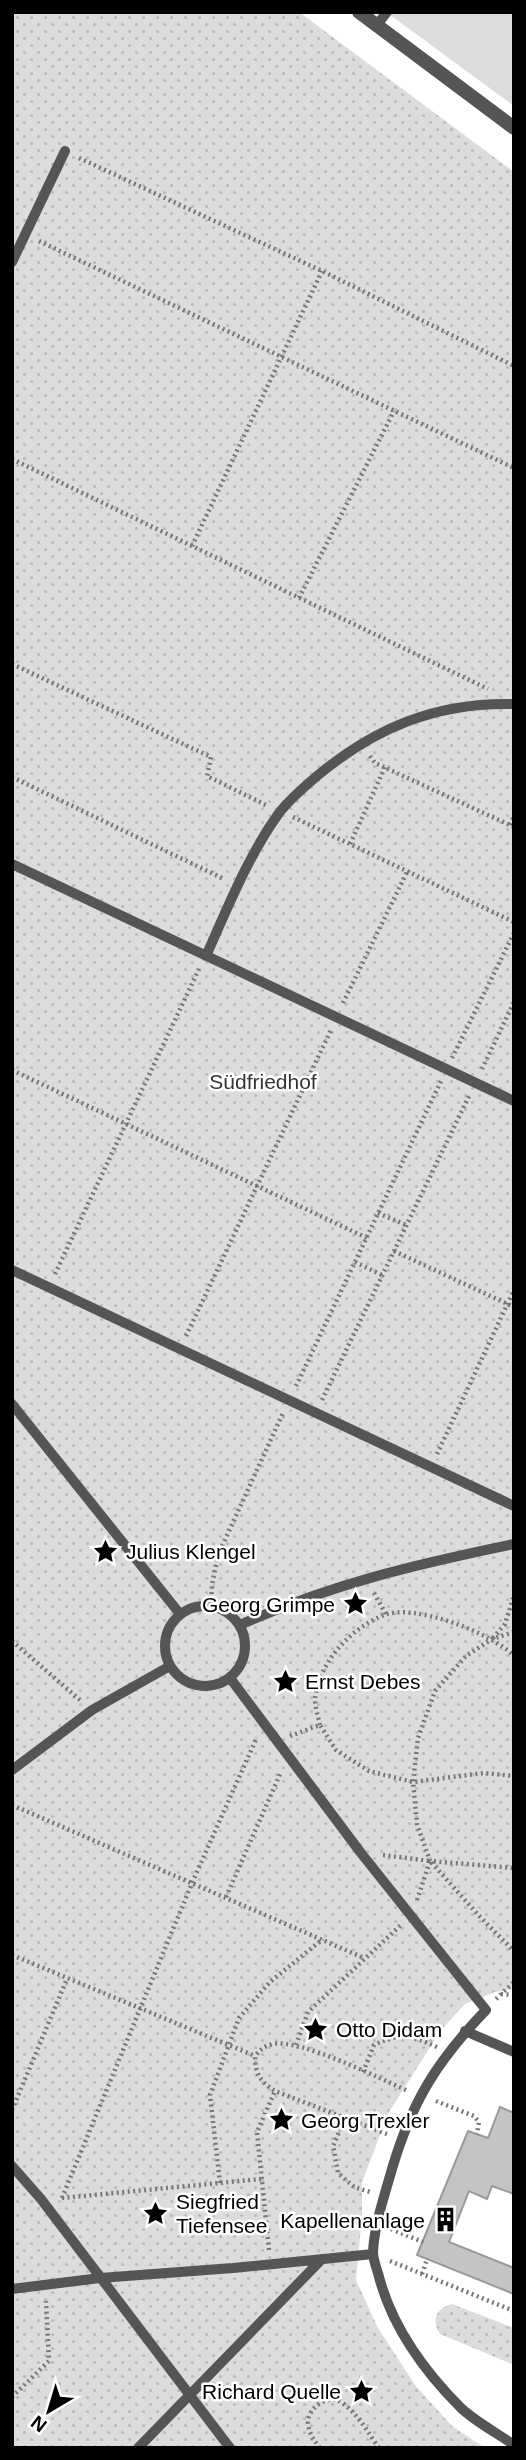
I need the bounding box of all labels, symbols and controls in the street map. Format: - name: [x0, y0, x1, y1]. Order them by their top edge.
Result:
- park label: Südfriedhof: [209, 1070, 317, 1093]
- place icon: Julius Klengel: [92, 1537, 120, 1565]
- place label: Julius Klengel: [126, 1540, 256, 1563]
- place icon: Georg Grimpe: [341, 1590, 369, 1618]
- place label: Georg Grimpe: [202, 1593, 335, 1616]
- place icon: Ernst Debes: [271, 1667, 299, 1695]
- place label: Ernst Debes: [305, 1670, 421, 1693]
- place icon: Otto Didam: [302, 2015, 330, 2043]
- place label: Otto Didam: [336, 2018, 442, 2041]
- place icon: Georg Trexler: [267, 2106, 295, 2134]
- place label: Georg Trexler: [301, 2109, 429, 2132]
- place label: Siegfried Tiefensee: [176, 2190, 267, 2237]
- place icon: Siegfried Tiefensee: [142, 2199, 170, 2227]
- building icon: Kapellenanlage: [431, 2206, 459, 2234]
- place label: Kapellenanlage: [280, 2209, 425, 2232]
- north arrow: [14, 2376, 84, 2446]
- place icon: Richard Quelle: [347, 2377, 375, 2405]
- place label: Richard Quelle: [202, 2380, 341, 2403]
- text: N: [27, 2412, 51, 2437]

